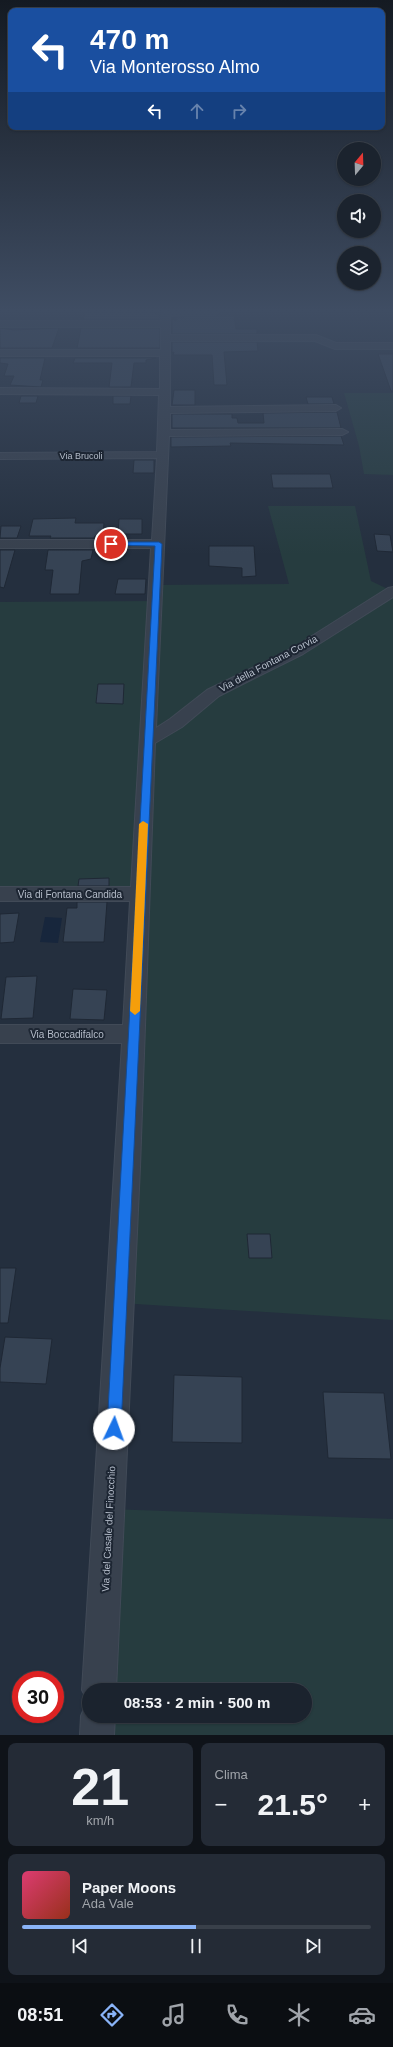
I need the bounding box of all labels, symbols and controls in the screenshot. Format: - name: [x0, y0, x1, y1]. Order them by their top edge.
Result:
- icon: left: [24, 24, 76, 76]
- text: 470 m: [90, 24, 169, 55]
- text: Via Monterosso Almo: [90, 57, 260, 77]
- icon: left: [144, 100, 166, 122]
- icon: ahead: [186, 100, 208, 122]
- icon: right: [228, 100, 250, 122]
- north arrow: [337, 142, 381, 186]
- map controls: [337, 142, 381, 290]
- button: sound: [337, 194, 381, 238]
- button: layers: [337, 246, 381, 290]
- street label: Via Brucoli: [60, 451, 102, 461]
- pin: [94, 527, 128, 561]
- icon: arrive: [100, 533, 122, 555]
- street label: Via della Fontana Corvia: [217, 633, 319, 694]
- street label: Via di Fontana Candida: [18, 889, 123, 900]
- street label: Via Boccadifalco: [30, 1029, 104, 1040]
- position arrow: [93, 1408, 135, 1450]
- street label: Via del Casale del Finocchio: [100, 1465, 117, 1592]
- speed limit sign: 30: [12, 1671, 64, 1723]
- text: 08:53 · 2 min · 500 m: [124, 1694, 270, 1711]
- text: 21: [71, 1758, 129, 1816]
- text: Clima: [215, 1767, 248, 1782]
- text: 21.5°: [258, 1788, 328, 1821]
- text: −: [215, 1792, 227, 1817]
- text: +: [358, 1792, 371, 1817]
- text: km/h: [86, 1813, 114, 1828]
- text: Paper Moons: [82, 1879, 176, 1896]
- text: Ada Vale: [82, 1896, 134, 1911]
- icon: previous: [69, 1935, 91, 1957]
- icon: pause: [185, 1935, 207, 1957]
- icon: next: [302, 1935, 324, 1957]
- icon: directions: [98, 2001, 126, 2029]
- icon: music: [160, 2001, 188, 2029]
- icon: phone: [223, 2001, 251, 2029]
- icon: climate: [285, 2001, 313, 2029]
- icon: car: [348, 2001, 376, 2029]
- text: 08:51: [17, 2005, 63, 2025]

